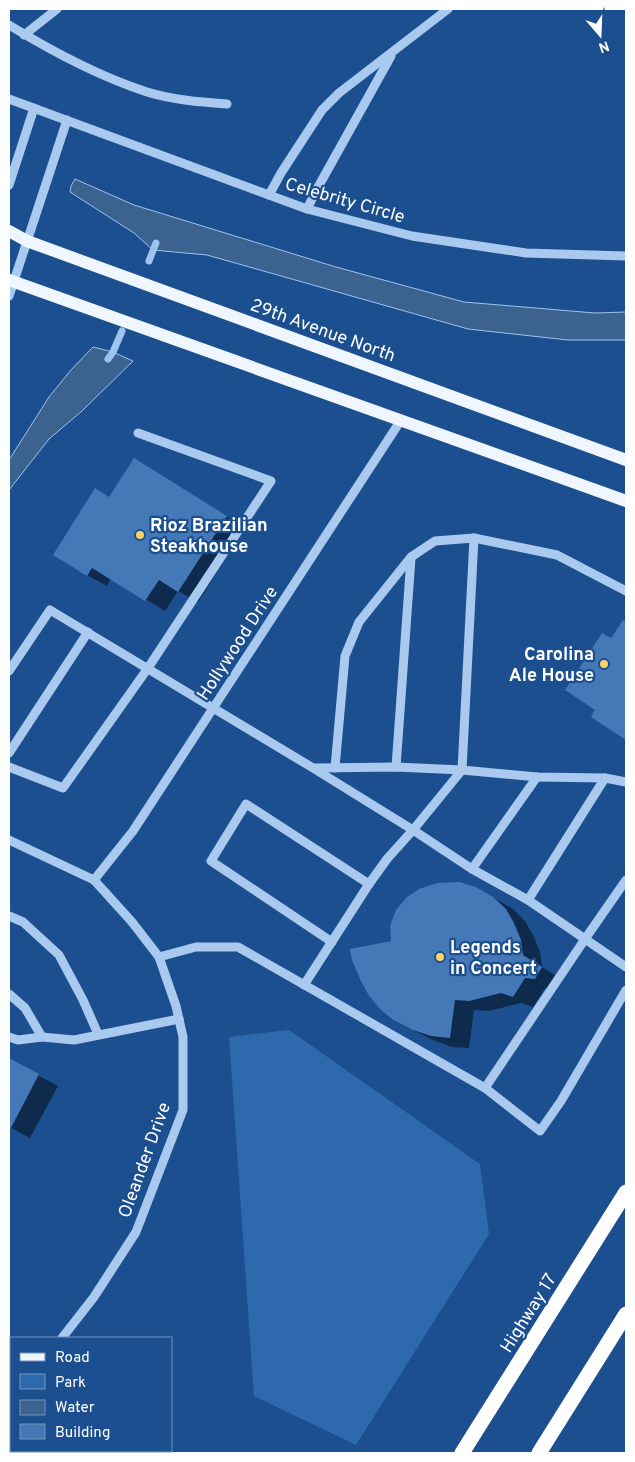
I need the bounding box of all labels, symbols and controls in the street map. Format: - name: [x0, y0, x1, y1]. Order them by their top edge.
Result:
- north arrow: [575, 10, 625, 60]
- text: N: [596, 36, 611, 56]
- street label: Celebrity Circle: [282, 173, 407, 230]
- street label: 29th Avenue North: [247, 294, 398, 368]
- place label: Rioz Brazilian Steakhouse: [150, 515, 268, 559]
- marker: Rioz Brazilian Steakhouse: [134, 529, 146, 541]
- street label: Hollywood Drive: [193, 582, 284, 705]
- place label: Carolina Ale House: [509, 644, 594, 688]
- marker: Carolina Ale House: [598, 658, 610, 670]
- place label: Legends in Concert: [450, 937, 537, 981]
- marker: Legends in Concert: [434, 951, 446, 963]
- street label: Oleander Drive: [114, 1100, 177, 1221]
- street label: Highway 17: [496, 1270, 563, 1358]
- legend: [10, 1337, 172, 1452]
- text: Road: [55, 1349, 90, 1368]
- text: Park: [55, 1374, 86, 1393]
- text: Water: [55, 1399, 95, 1418]
- text: Building: [55, 1424, 110, 1443]

